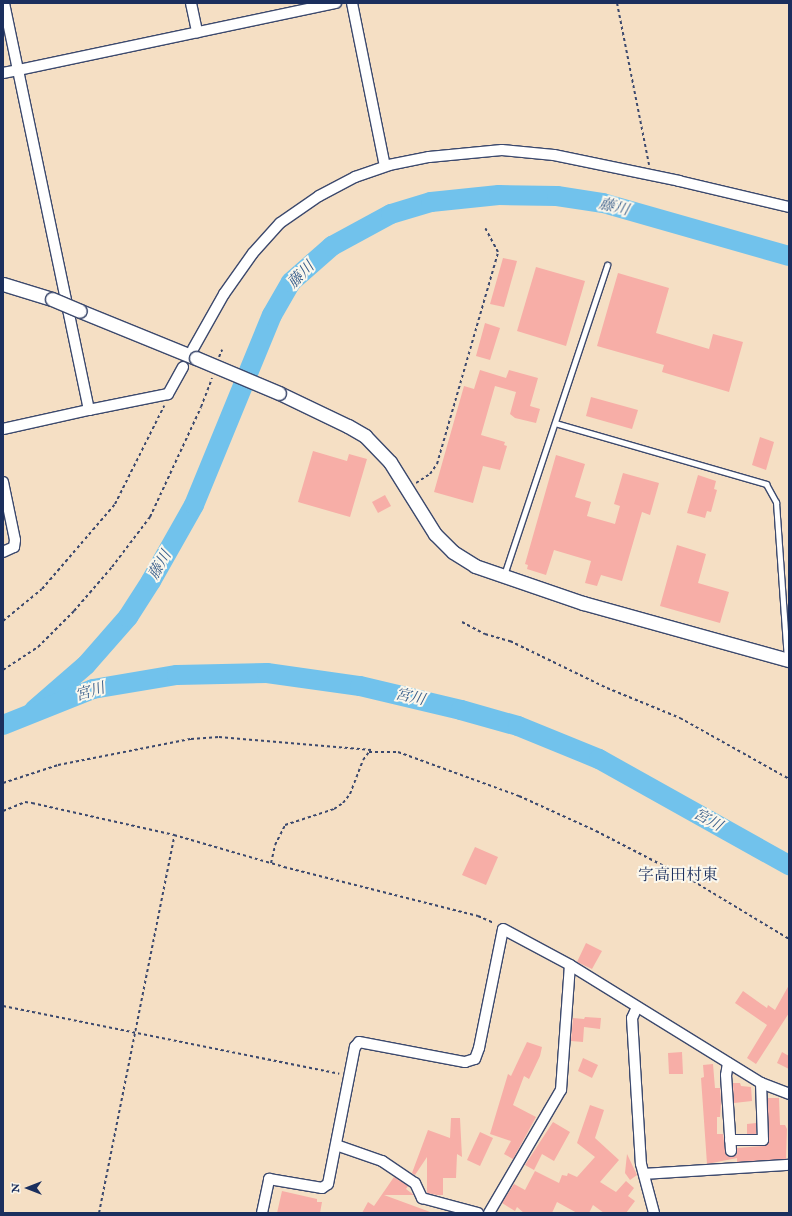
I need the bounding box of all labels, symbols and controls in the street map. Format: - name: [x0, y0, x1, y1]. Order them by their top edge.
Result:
- water label: 藤川: [597, 195, 631, 219]
- water label: 藤川: [284, 258, 318, 292]
- water label: 藤川: [145, 548, 175, 582]
- water label: 宮川: [73, 679, 107, 705]
- water label: 宮川: [393, 685, 427, 709]
- water label: 宮川: [691, 805, 725, 835]
- district label: 字高田村東: [638, 866, 718, 886]
- north arrow: [8, 1168, 48, 1208]
- text: N: [9, 1183, 23, 1193]

